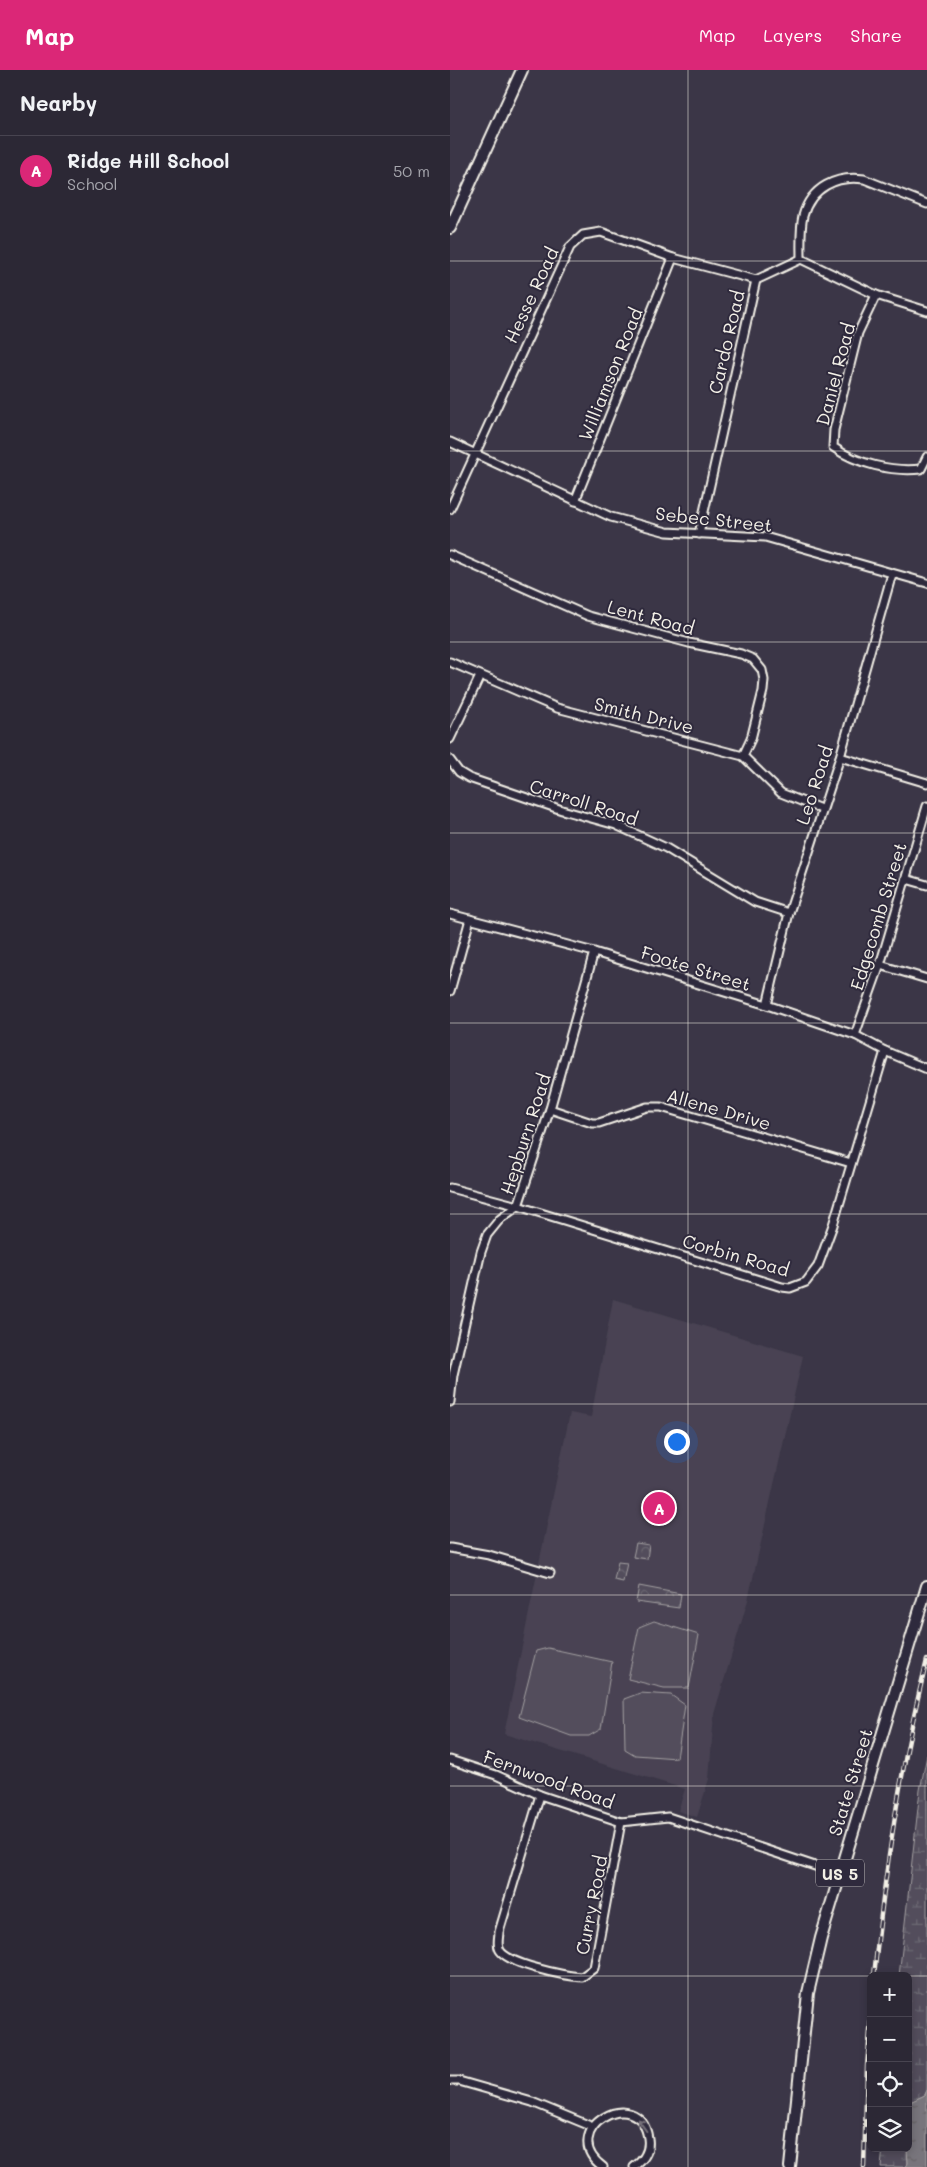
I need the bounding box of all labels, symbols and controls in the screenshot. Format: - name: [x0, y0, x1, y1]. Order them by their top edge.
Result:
- text: Map: [25, 20, 74, 51]
- text: Map: [699, 23, 735, 47]
- text: Layers: [763, 23, 822, 47]
- text: Share: [850, 23, 902, 47]
- text: Nearby: [20, 89, 97, 116]
- text: Ridge Hill School: [67, 148, 229, 173]
- text: A: [30, 160, 42, 181]
- text: 50 m: [393, 160, 430, 181]
- text: School: [67, 173, 117, 194]
- street label: Hesse Road: [498, 243, 564, 347]
- street label: Cardo Road: [702, 288, 750, 396]
- street label: Williamson Road: [572, 304, 648, 444]
- street label: Daniel Road: [810, 320, 860, 428]
- street label: Sebec Street: [654, 501, 774, 537]
- street label: Lent Road: [605, 594, 697, 640]
- street label: Smith Drive: [592, 691, 696, 739]
- street label: Leo Road: [790, 742, 838, 828]
- street label: Carroll Road: [527, 773, 641, 831]
- street label: Edgecomb Street: [844, 839, 912, 993]
- street label: Foote Street: [638, 940, 754, 996]
- street label: Hepburn Road: [494, 1070, 556, 1198]
- street label: Allene Drive: [664, 1083, 774, 1135]
- street label: Corbin Road: [680, 1228, 792, 1282]
- your location: [664, 1429, 690, 1455]
- pin: A: [643, 1489, 675, 1527]
- street label: State Street: [822, 1725, 878, 1839]
- street label: Fernwood Road: [480, 1744, 618, 1814]
- street label: Curry Road: [570, 1853, 612, 1957]
- road number: US 5: [816, 1860, 864, 1886]
- map controls: [867, 1972, 912, 2152]
- button: +: [867, 1972, 912, 2017]
- button: −: [867, 2017, 912, 2062]
- button: locate: [867, 2062, 912, 2107]
- button: layers: [867, 2107, 912, 2152]
- one-way arrow: [637, 2118, 647, 2132]

